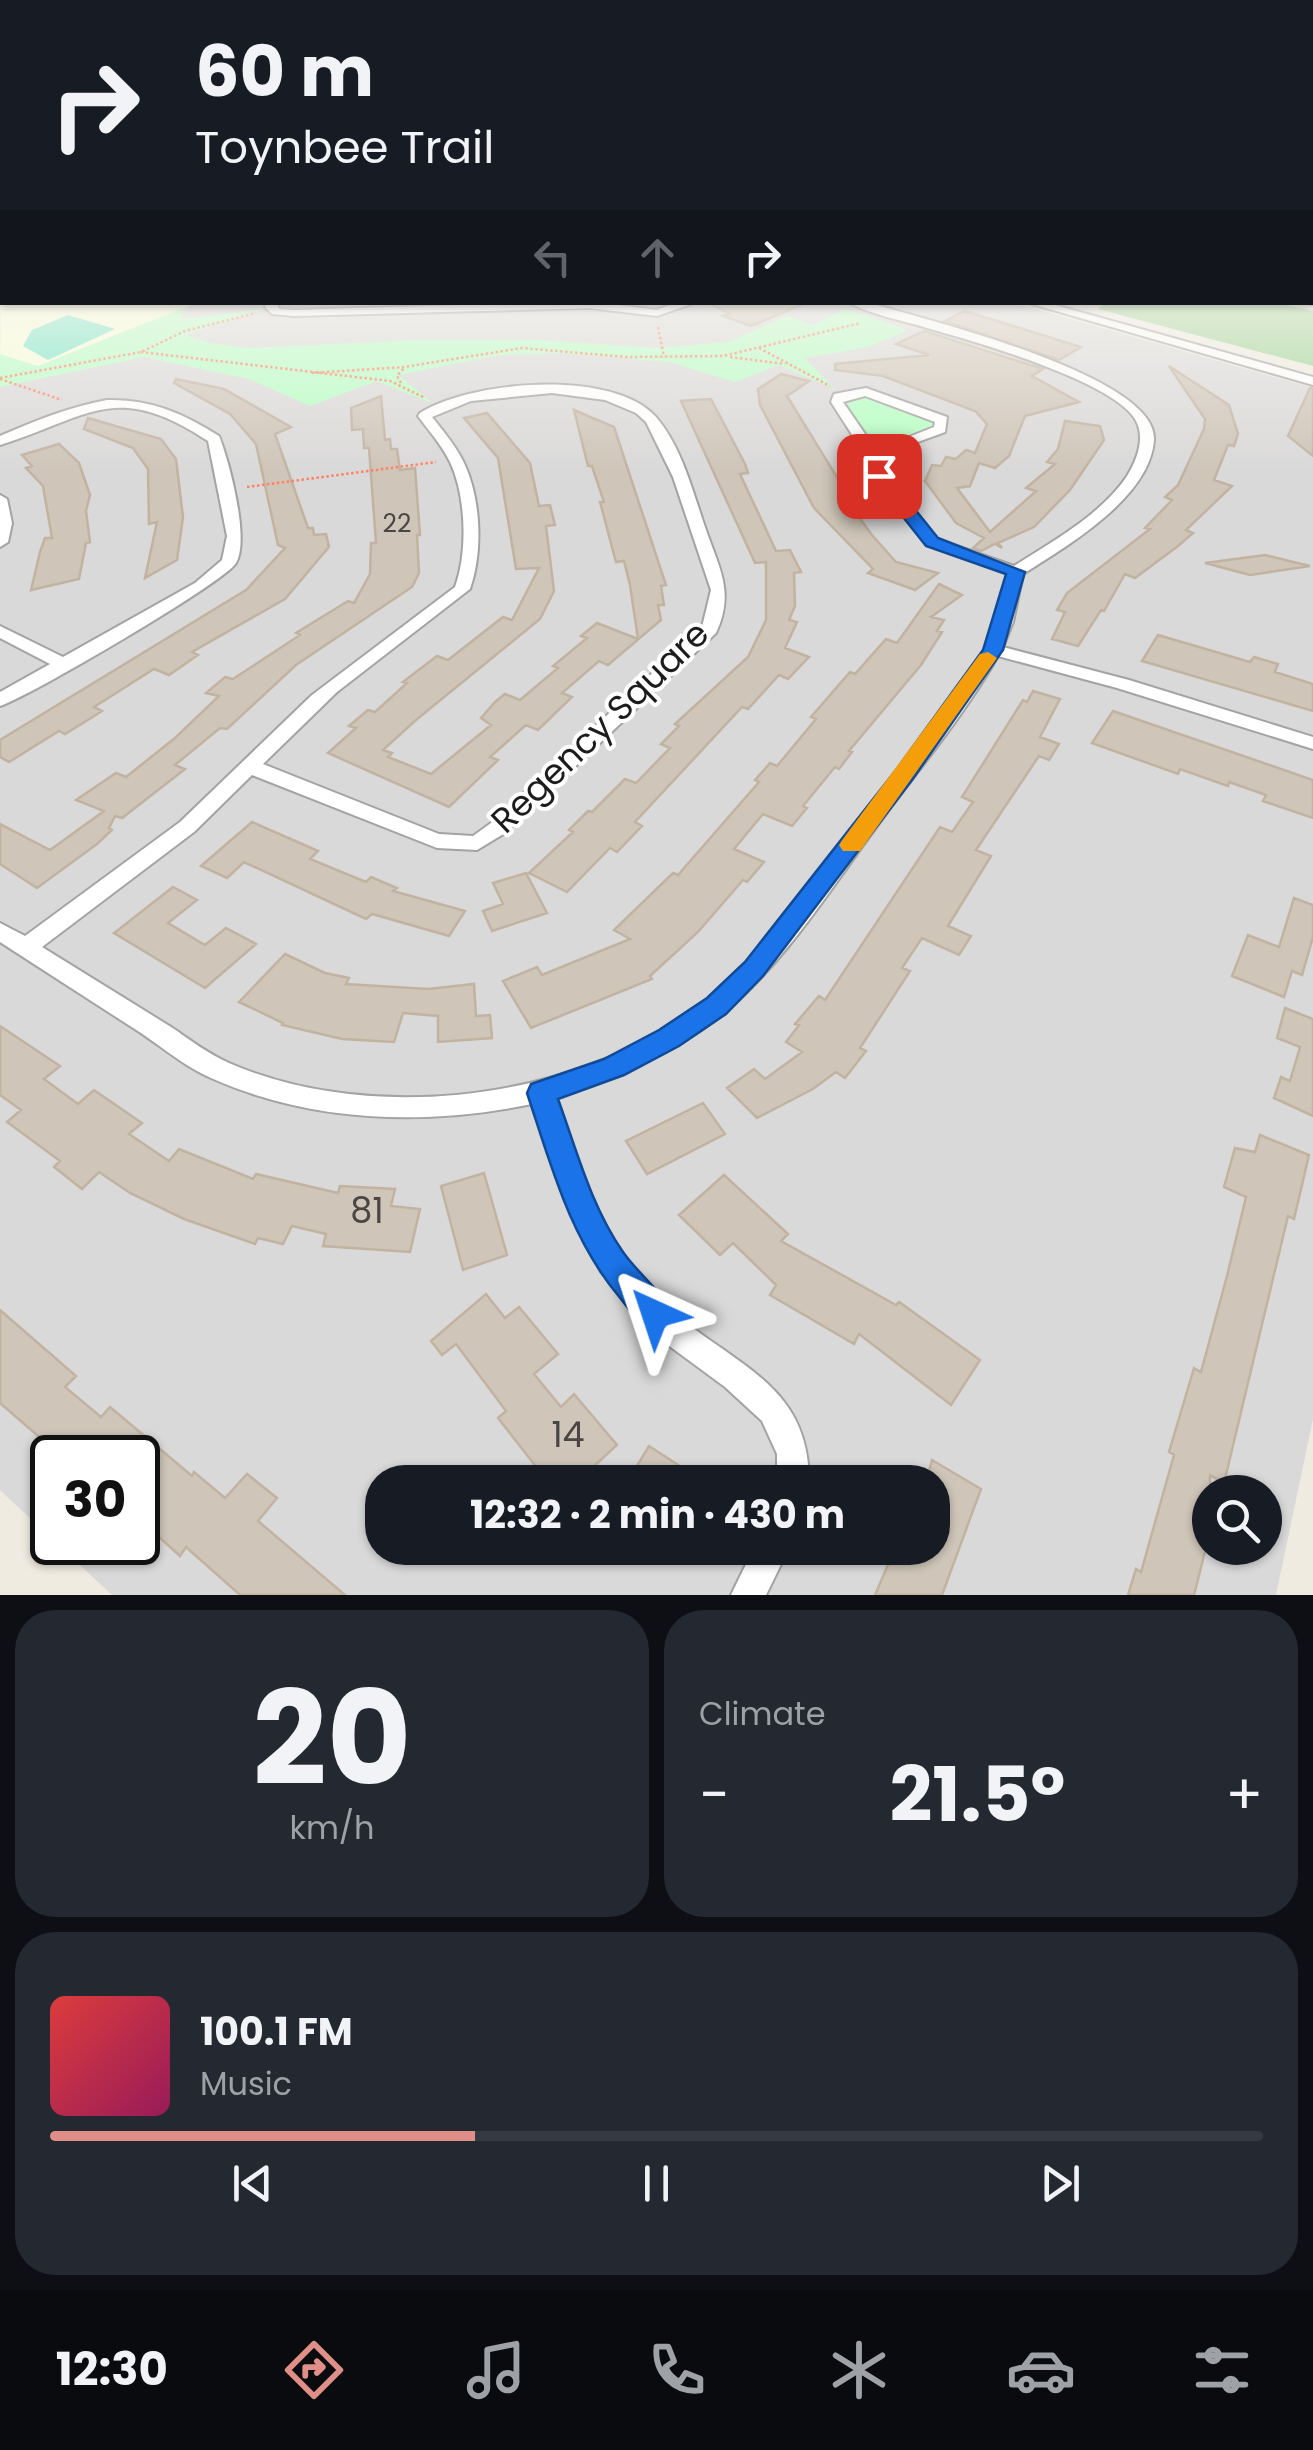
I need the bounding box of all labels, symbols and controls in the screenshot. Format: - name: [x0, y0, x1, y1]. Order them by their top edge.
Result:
- text: 60 m: [195, 22, 374, 121]
- icon: right: [30, 40, 160, 170]
- text: Toynbee Trail: [195, 116, 494, 179]
- icon: left: [525, 230, 580, 285]
- icon: ahead: [630, 230, 685, 285]
- icon: right: [735, 230, 790, 285]
- pin: [837, 434, 922, 519]
- icon: arrive: [852, 449, 907, 504]
- house number: 22: [383, 506, 411, 541]
- street label: Regency Square: [480, 610, 720, 844]
- house number: 81: [350, 1186, 384, 1235]
- position arrow: [603, 1262, 707, 1366]
- house number: 14: [551, 1410, 585, 1459]
- speed limit sign: 30: [30, 1435, 160, 1565]
- map controls: [1192, 1475, 1282, 1565]
- button: search: [1192, 1475, 1282, 1565]
- text: 12:32 · 2 min · 430 m: [470, 1488, 845, 1541]
- text: 20: [253, 1647, 412, 1830]
- text: Climate: [699, 1691, 826, 1736]
- text: 21.5°: [890, 1742, 1065, 1847]
- text: −: [699, 1756, 729, 1833]
- text: +: [1225, 1756, 1263, 1833]
- text: km/h: [289, 1805, 375, 1850]
- text: 100.1 FM: [200, 2005, 353, 2058]
- text: Music: [200, 2061, 292, 2106]
- icon: previous: [225, 2156, 280, 2211]
- icon: pause: [629, 2156, 684, 2211]
- icon: next: [1033, 2156, 1088, 2211]
- icon: directions: [279, 2335, 349, 2405]
- icon: music: [461, 2335, 531, 2405]
- icon: phone: [642, 2335, 712, 2405]
- icon: climate: [824, 2335, 894, 2405]
- icon: car: [1006, 2335, 1076, 2405]
- icon: filters: [1187, 2335, 1257, 2405]
- text: 12:30: [56, 2338, 168, 2401]

